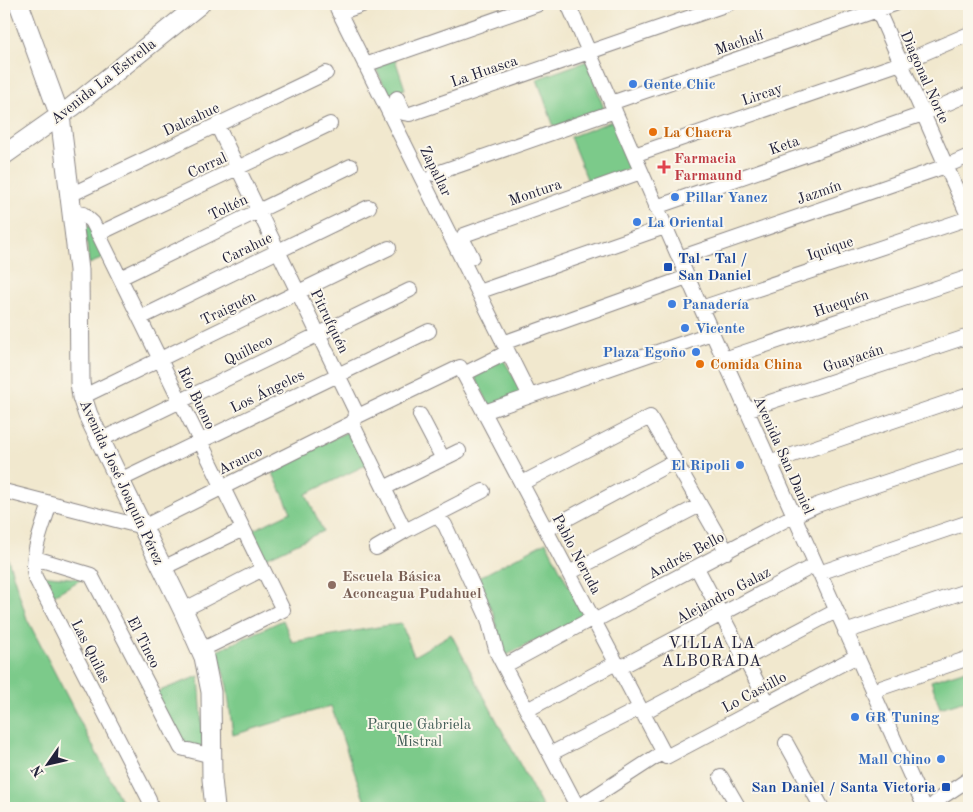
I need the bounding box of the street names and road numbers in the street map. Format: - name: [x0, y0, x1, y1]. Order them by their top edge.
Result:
- street label: Machalí: [713, 28, 767, 59]
- street label: Diagonal Norte: [896, 29, 951, 126]
- street label: Avenida La Estrella: [49, 36, 160, 128]
- street label: La Huasca: [449, 54, 520, 91]
- street label: Lircay: [740, 81, 785, 109]
- street label: Dalcahue: [161, 101, 222, 140]
- street label: Keta: [767, 134, 802, 159]
- street label: Zapallar: [416, 144, 453, 199]
- street label: Corral: [186, 151, 230, 182]
- street label: Montura: [507, 177, 564, 209]
- street label: Jazmín: [795, 179, 844, 208]
- street label: Toltén: [207, 193, 251, 224]
- street label: Carahue: [220, 231, 275, 268]
- street label: Iquique: [805, 234, 856, 264]
- street label: Pitrufquén: [307, 287, 351, 356]
- street label: Huequén: [812, 288, 871, 321]
- street label: Traiguén: [199, 290, 259, 329]
- street label: Quilleco: [222, 333, 275, 369]
- street label: Guayacán: [821, 343, 886, 376]
- street label: Río Bueno: [174, 365, 217, 432]
- street label: Los Ángeles: [227, 365, 307, 417]
- street label: Avenida San Daniel: [750, 394, 815, 517]
- street label: Avenida José Joaquín Pérez: [76, 398, 166, 567]
- street label: Arauco: [216, 444, 265, 478]
- street label: Pablo Neruda: [548, 512, 603, 598]
- street label: Andrés Bello: [646, 530, 727, 583]
- street label: Alejandro Galaz: [674, 565, 773, 628]
- street label: El Tineo: [123, 614, 162, 671]
- street label: Las Quilas: [67, 618, 112, 686]
- street label: Lo Castillo: [720, 670, 789, 716]

